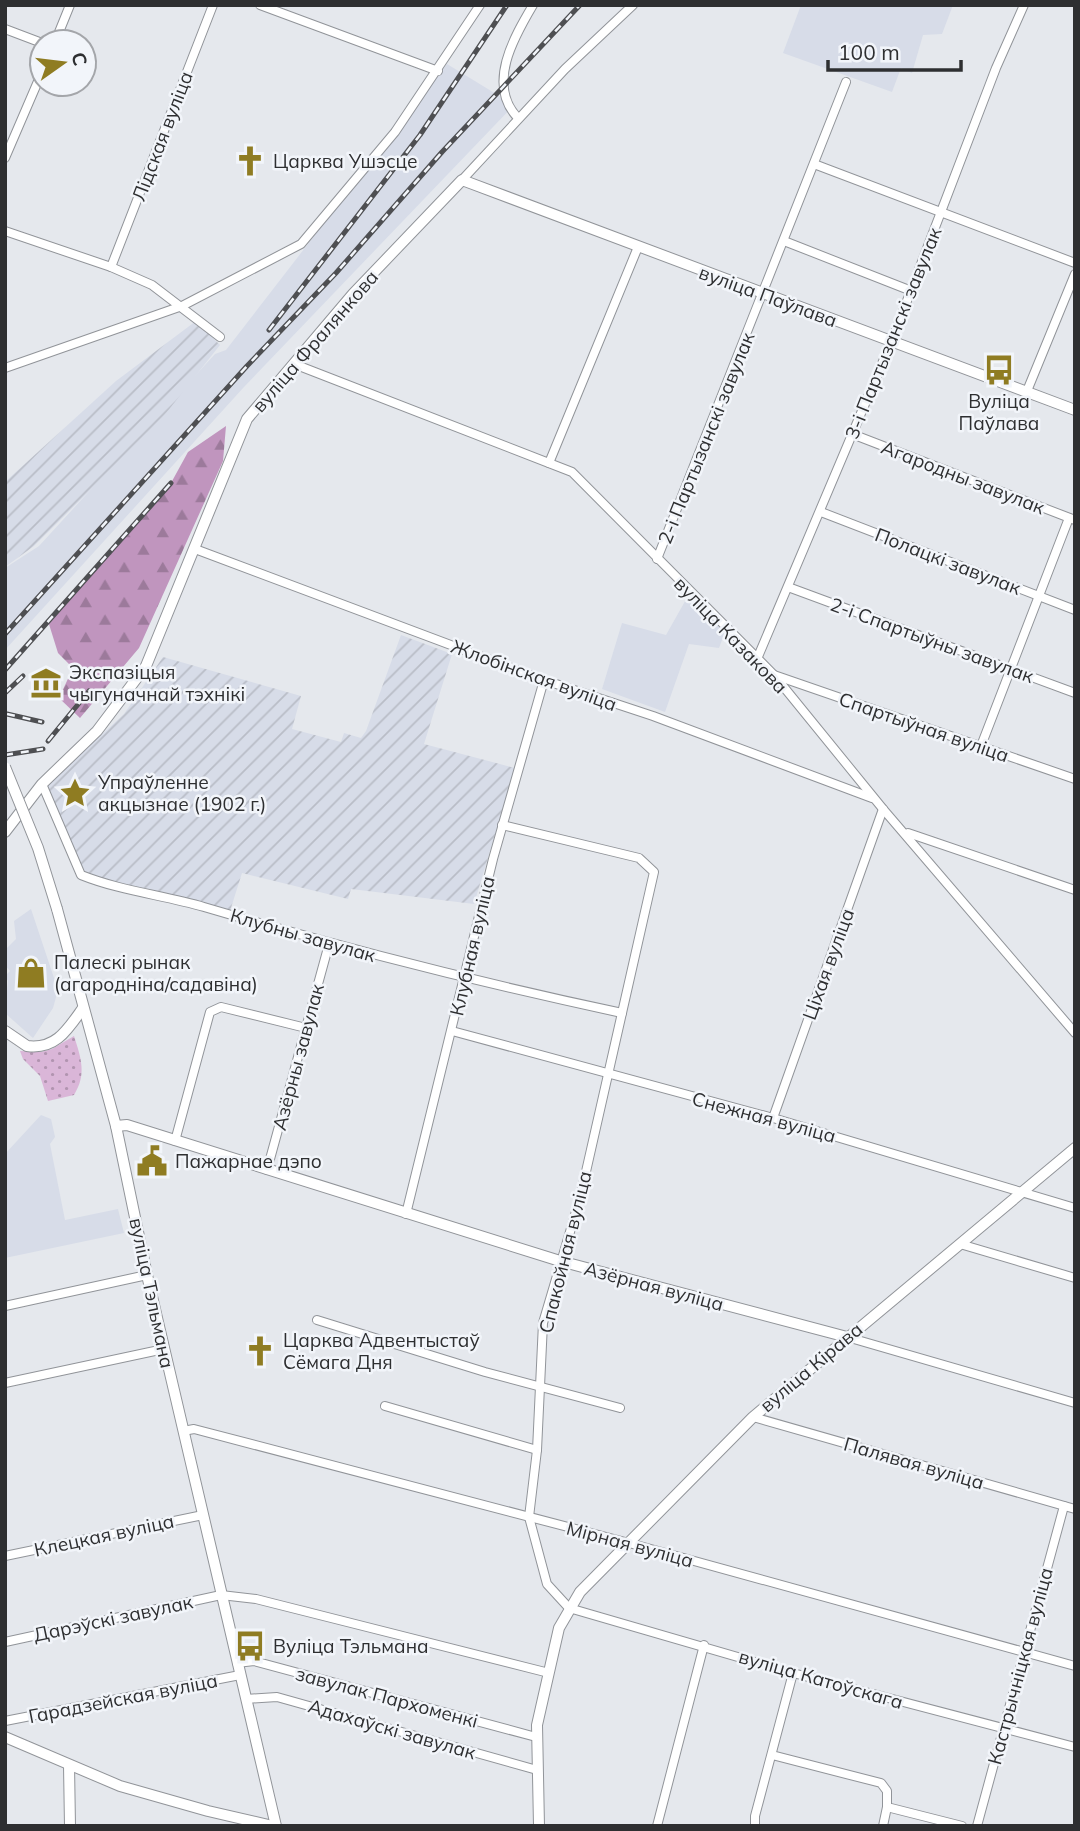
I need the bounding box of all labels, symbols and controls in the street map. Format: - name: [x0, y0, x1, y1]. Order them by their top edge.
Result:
- north arrow: [28, 28, 98, 98]
- scale bar: [828, 28, 961, 72]
- text: 100 m: [838, 39, 900, 65]
- text: С: [66, 50, 93, 68]
- street label: Лідская вуліца: [126, 68, 198, 204]
- church icon: Царква Ушэсце: [233, 144, 267, 178]
- place label: Царква Ушэсце: [273, 149, 418, 173]
- street label: 3-і Партызанскі завулак: [839, 223, 947, 442]
- street label: вуліца Паўлава: [696, 260, 840, 332]
- street label: вуліца Фралянкова: [247, 265, 383, 417]
- street label: 2-і Партызанскі завулак: [652, 328, 760, 547]
- bus stop icon: Вуліца Паўлава: [982, 353, 1016, 387]
- place label: Вуліца Паўлава: [959, 389, 1039, 435]
- street label: Агародны завулак: [878, 435, 1049, 520]
- street label: Полацкі завулак: [872, 522, 1025, 600]
- street label: вуліца Казакова: [669, 572, 793, 698]
- street label: 2-і Спартыўны завулак: [827, 592, 1038, 688]
- street label: Жлобінская вуліца: [448, 634, 620, 716]
- place label: Экспазіцыя чыгуначнай тэхнікі: [69, 660, 245, 706]
- museum icon: Экспазіцыя чыгуначнай тэхнікі: [29, 666, 63, 700]
- street label: Спартыўная вуліца: [836, 687, 1012, 767]
- place label: Упраўленне акцызнае (1902 г.): [97, 770, 266, 816]
- place icon: Упраўленне акцызнае (1902 г.): [58, 776, 92, 810]
- street label: Клубная вуліца: [444, 874, 500, 1018]
- street label: Клубны завулак: [228, 903, 379, 967]
- street label: Ціхая вуліца: [797, 905, 859, 1023]
- place label: Палескі рынак (агародніна/садавіна): [54, 950, 258, 996]
- shop icon: Палескі рынак (агародніна/садавіна): [14, 956, 48, 990]
- street label: Азёрны завулак: [267, 980, 329, 1133]
- street label: Снежная вуліца: [689, 1086, 839, 1148]
- public building icon: Пажарнае дэпо: [135, 1144, 169, 1178]
- place label: Пажарнае дэпо: [175, 1149, 322, 1173]
- street label: Спакойная вуліца: [533, 1168, 597, 1336]
- street label: вуліца Тэльмана: [124, 1216, 180, 1370]
- street label: Азёрная вуліца: [582, 1256, 726, 1316]
- street label: вуліца Кірава: [755, 1317, 867, 1417]
- place label: Царква Адвентыстаў Сёмага Дня: [283, 1328, 480, 1374]
- church icon: Царква Адвентыстаў Сёмага Дня: [243, 1334, 277, 1368]
- street label: Палявая вуліца: [841, 1432, 987, 1494]
- street label: Клецкая вуліца: [32, 1508, 176, 1562]
- street label: Мірная вуліца: [564, 1516, 696, 1572]
- street label: Кастрычніцкая вуліца: [982, 1565, 1058, 1767]
- street label: Дарэўскі завулак: [31, 1589, 196, 1647]
- bus stop icon: Вуліца Тэльмана: [233, 1629, 267, 1663]
- place label: Вуліца Тэльмана: [273, 1634, 429, 1658]
- street label: вуліца Катоўскага: [736, 1644, 906, 1714]
- street label: завулак Пархоменкі: [293, 1661, 481, 1733]
- street label: Гарадзейская вуліца: [26, 1668, 220, 1728]
- street label: Адахаўскі завулак: [305, 1694, 479, 1765]

